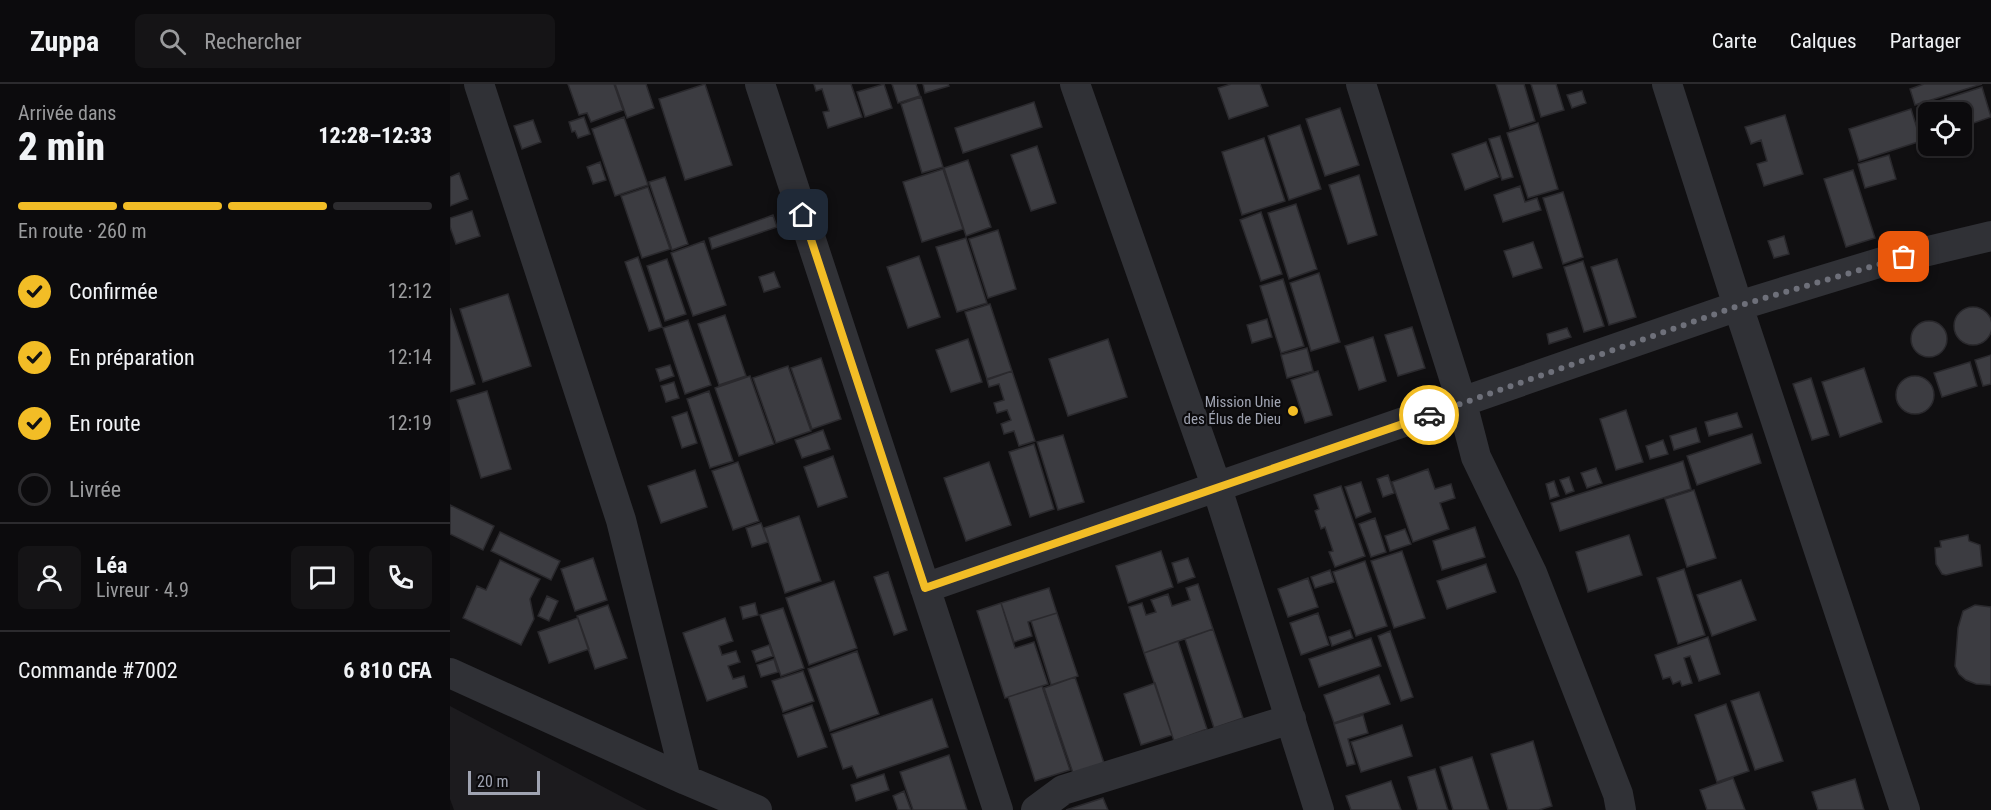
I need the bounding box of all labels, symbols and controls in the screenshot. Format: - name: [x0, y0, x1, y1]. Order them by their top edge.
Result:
- search box: [135, 14, 555, 68]
- text: Zuppa: [30, 25, 99, 58]
- icon: search: [156, 25, 189, 58]
- text: Rechercher: [204, 29, 302, 54]
- text: Carte: [1712, 29, 1757, 53]
- text: Calques: [1790, 29, 1857, 53]
- text: Partager: [1890, 29, 1961, 53]
- text: Arrivée dans: [18, 101, 116, 125]
- map controls: [1918, 102, 1972, 156]
- button: locate: [1918, 102, 1972, 156]
- text: 12:28–12:33: [318, 123, 432, 148]
- text: 2 min: [18, 124, 105, 170]
- pin: [777, 189, 828, 240]
- icon: home: [786, 198, 819, 231]
- text: En route · 260 m: [18, 219, 146, 243]
- pin: [1878, 231, 1929, 282]
- icon: bag: [1887, 240, 1920, 273]
- icon: check: [18, 275, 51, 308]
- text: Confirmée: [69, 279, 158, 304]
- text: 12:12: [388, 279, 432, 303]
- icon: check: [18, 341, 51, 374]
- text: En préparation: [69, 345, 195, 370]
- text: 12:14: [388, 345, 432, 369]
- courier: [1399, 385, 1459, 445]
- place label: Mission Unie des Élus de Dieu: [1184, 393, 1281, 428]
- icon: car: [1413, 399, 1446, 432]
- marker: Mission Unie des Élus de Dieu: [1286, 404, 1300, 418]
- icon: check: [18, 407, 51, 440]
- text: En route: [69, 411, 141, 436]
- text: 12:19: [388, 411, 432, 435]
- text: Livrée: [69, 477, 121, 502]
- button: person: [18, 546, 81, 609]
- button: chat: [291, 546, 354, 609]
- button: phone: [369, 546, 432, 609]
- text: Léa: [96, 553, 127, 578]
- text: Livreur · 4.9: [96, 578, 189, 602]
- text: Commande #7002: [18, 658, 178, 683]
- text: 6 810 CFA: [343, 658, 432, 683]
- scale bar: [468, 768, 540, 796]
- text: 20 m: [477, 772, 509, 791]

